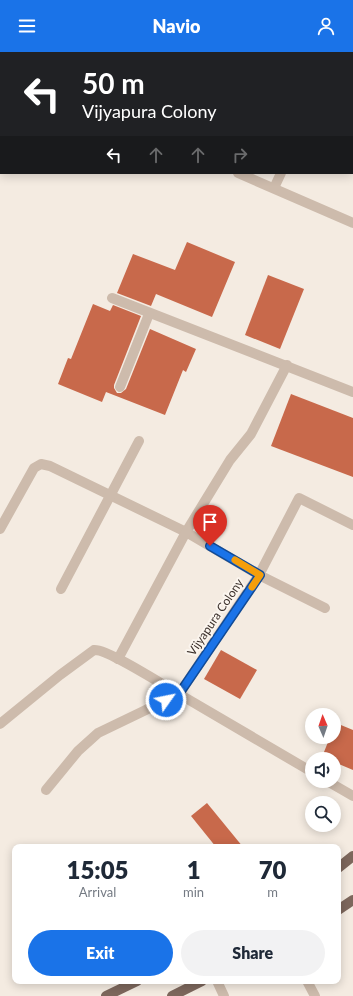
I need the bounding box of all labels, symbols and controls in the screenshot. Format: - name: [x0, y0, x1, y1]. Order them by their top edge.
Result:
- icon: menu: [16, 15, 38, 37]
- text: Navio: [153, 15, 200, 37]
- icon: person: [315, 15, 337, 37]
- text: 50 m: [82, 66, 145, 100]
- icon: left: [16, 68, 68, 120]
- text: Vijyapura Colony: [82, 100, 217, 122]
- icon: left: [103, 144, 125, 166]
- icon: ahead: [145, 144, 167, 166]
- icon: ahead: [187, 144, 209, 166]
- icon: right: [229, 144, 251, 166]
- pin: [193, 505, 227, 546]
- icon: arrive: [199, 511, 221, 533]
- street label: Vijyapura Colony: [184, 575, 247, 658]
- position arrow: [145, 679, 187, 721]
- north arrow: [305, 708, 341, 744]
- map controls: [305, 708, 341, 832]
- button: sound: [305, 752, 341, 788]
- button: search: [305, 796, 341, 832]
- text: 15:05: [67, 855, 129, 884]
- text: 1: [187, 855, 201, 884]
- text: 70: [259, 855, 286, 884]
- text: Arrival: [79, 884, 116, 900]
- text: min: [183, 884, 204, 900]
- text: m: [267, 884, 278, 900]
- button: Exit: [28, 930, 173, 976]
- button: Share: [181, 930, 325, 976]

